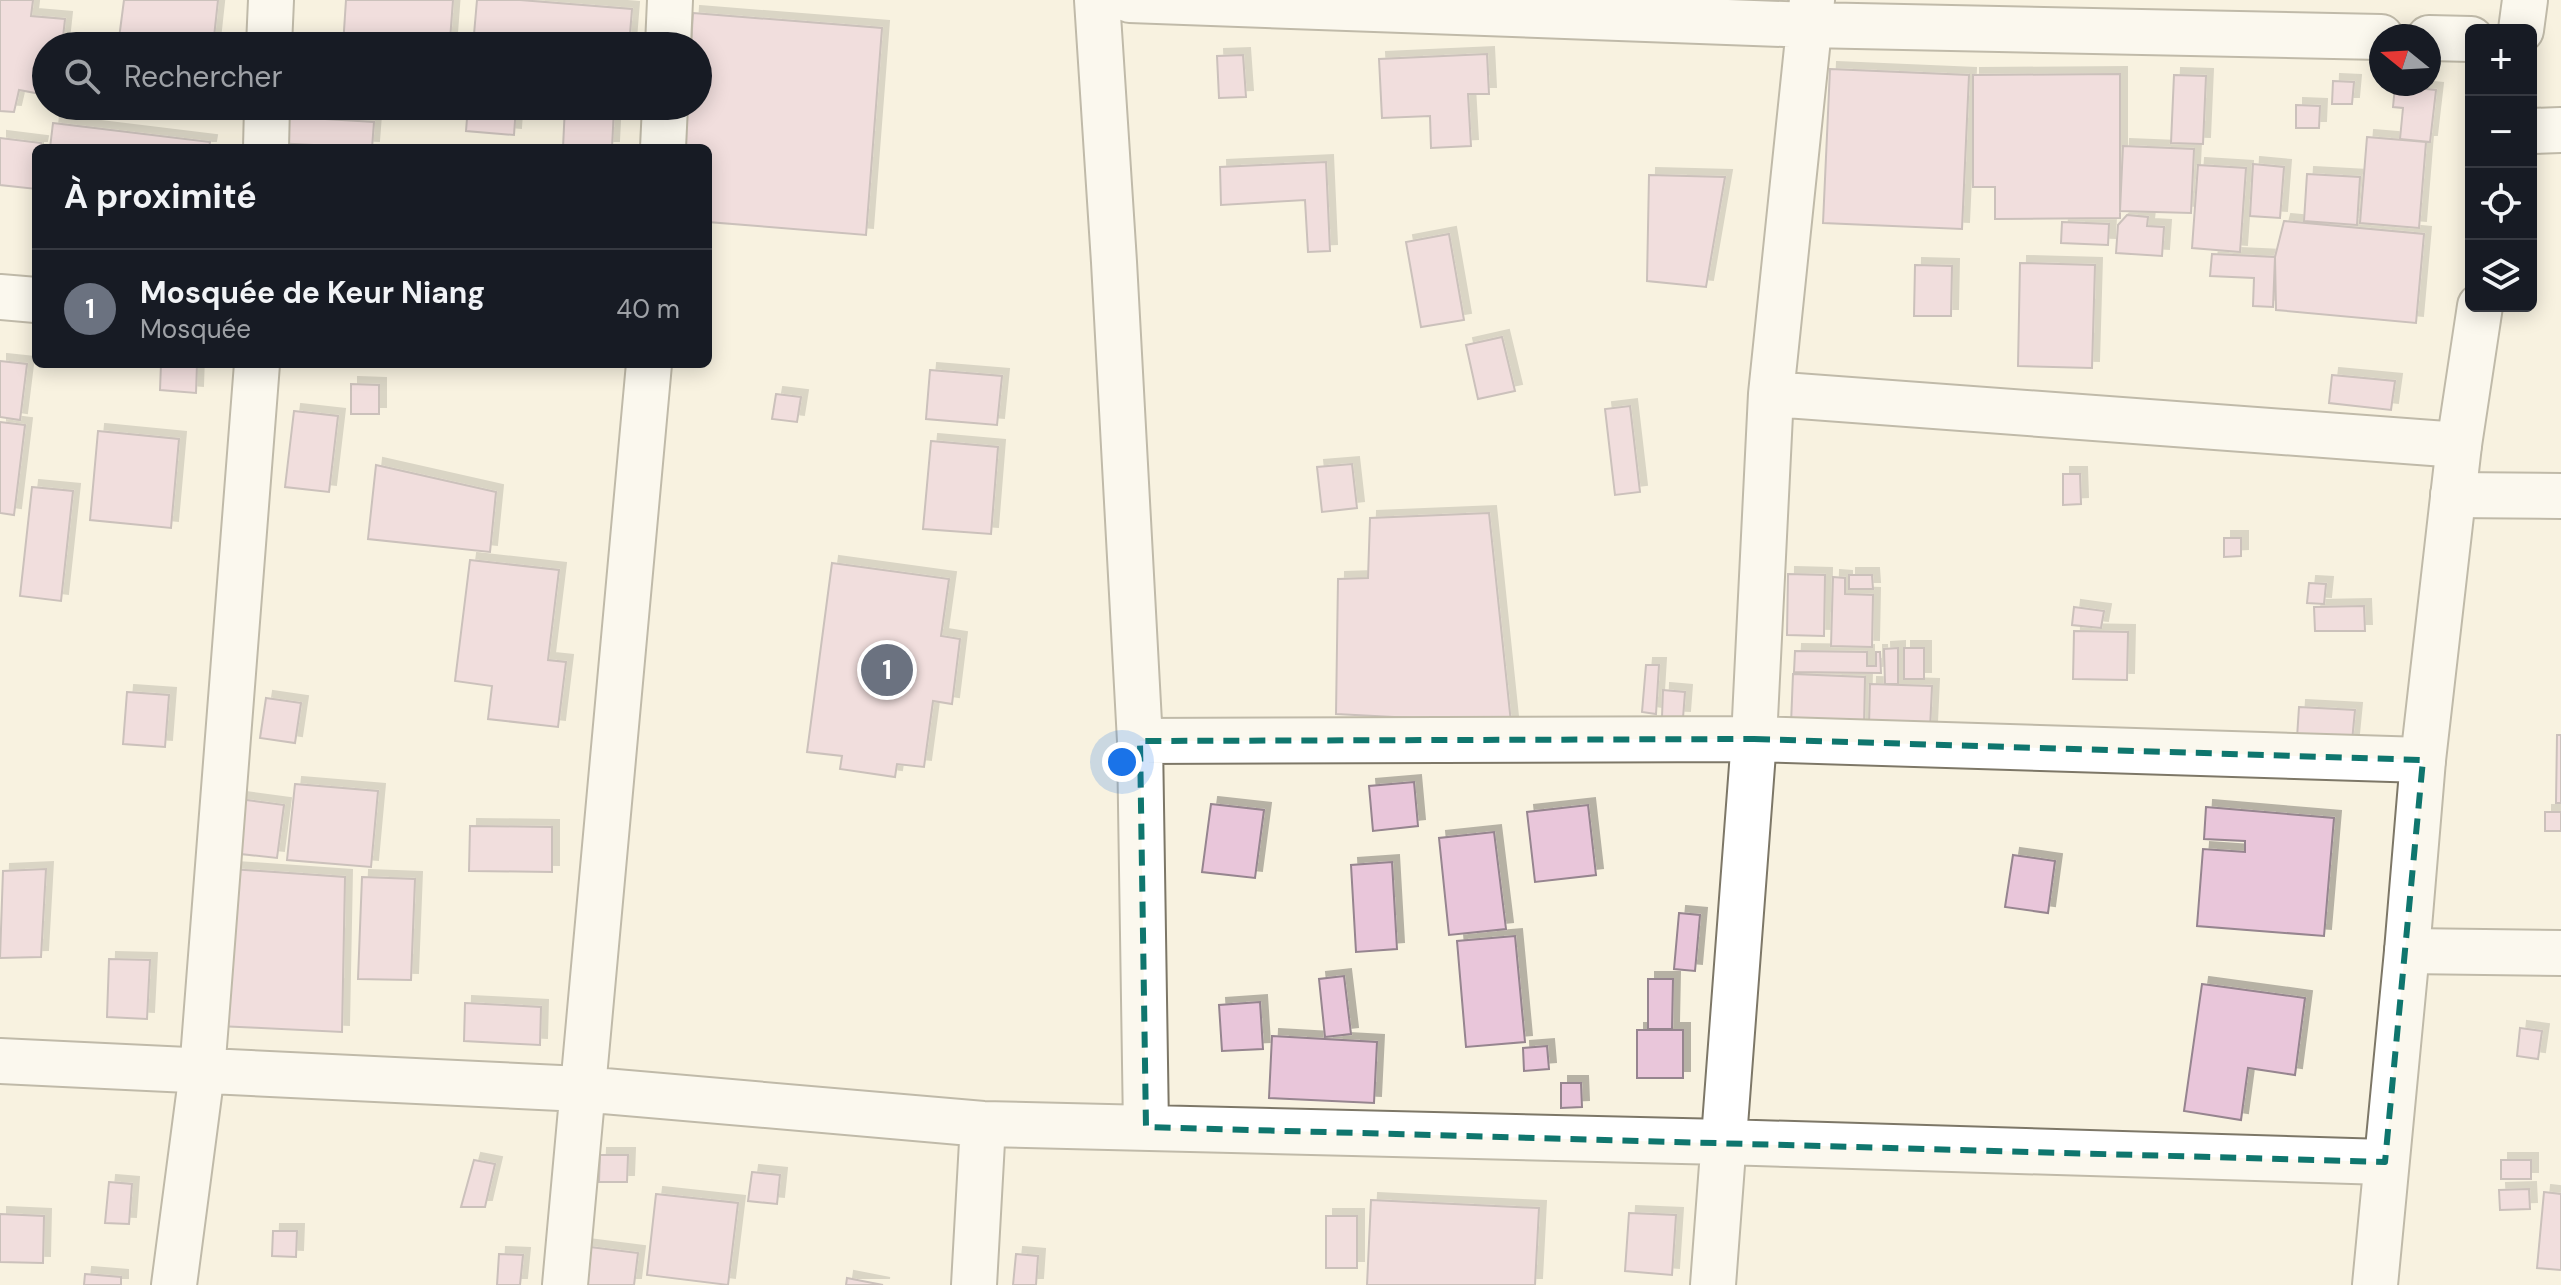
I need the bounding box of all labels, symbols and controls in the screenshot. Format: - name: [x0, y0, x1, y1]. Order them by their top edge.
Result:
- north arrow: [2369, 24, 2441, 96]
- map controls: [2465, 24, 2537, 312]
- button: +: [2465, 24, 2537, 96]
- search box: [32, 32, 712, 120]
- icon: search: [60, 54, 104, 98]
- text: Rechercher: [124, 57, 283, 96]
- button: −: [2465, 96, 2537, 168]
- button: locate: [2465, 168, 2537, 240]
- text: À proximité: [64, 174, 257, 219]
- button: layers: [2465, 240, 2537, 312]
- text: Mosquée de Keur Niang: [140, 273, 485, 312]
- text: 1: [85, 292, 95, 326]
- text: 40 m: [616, 292, 680, 326]
- text: Mosquée: [140, 312, 251, 346]
- pin: 1: [861, 640, 913, 700]
- your location: [1102, 742, 1142, 782]

